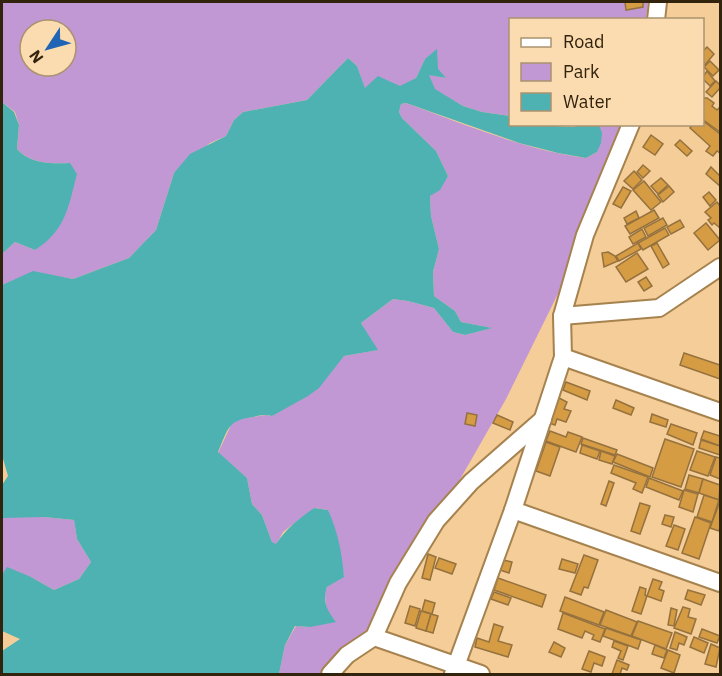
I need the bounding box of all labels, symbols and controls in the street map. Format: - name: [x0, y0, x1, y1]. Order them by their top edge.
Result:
- north arrow: [18, 18, 78, 78]
- legend: [509, 18, 704, 126]
- text: Road: [563, 30, 604, 53]
- text: N: [24, 46, 47, 67]
- text: Park: [563, 60, 600, 83]
- text: Water: [563, 90, 612, 113]

